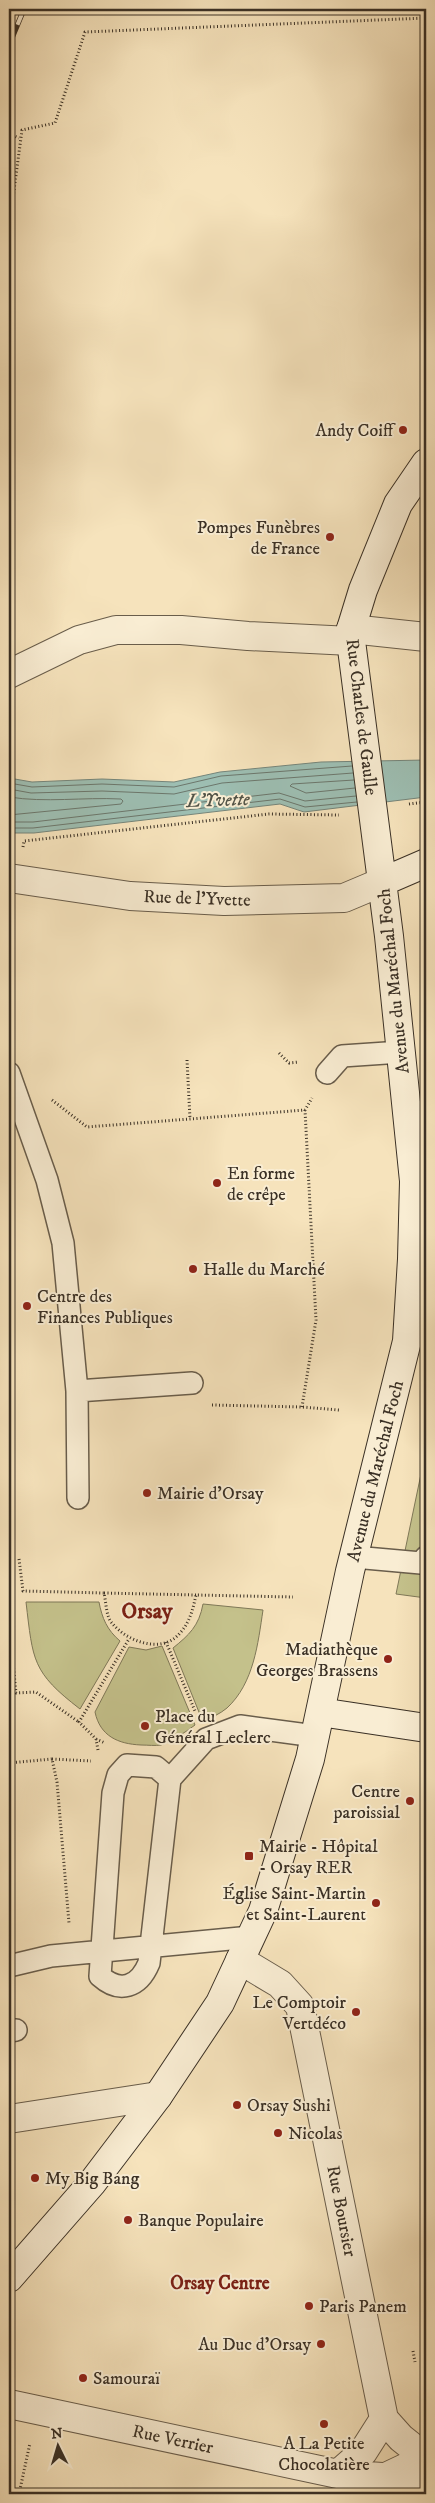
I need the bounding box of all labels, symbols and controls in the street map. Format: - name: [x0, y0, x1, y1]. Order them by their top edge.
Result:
- place label: Andy Coiff: [316, 420, 396, 442]
- marker: Andy Coiff: [397, 424, 409, 436]
- place label: Pompes Funèbres de France: [197, 517, 320, 560]
- marker: Pompes Funèbres de France: [324, 531, 336, 543]
- street label: Rue Charles de Gaulle: [340, 638, 382, 797]
- water label: L'Yvette: [185, 788, 250, 813]
- street label: Rue de l'Yvette: [143, 886, 251, 912]
- street label: Avenue du Maréchal Foch: [373, 887, 415, 1075]
- place label: En forme de crêpe: [227, 1163, 295, 1206]
- marker: En forme de crêpe: [211, 1177, 223, 1189]
- place label: Halle du Marché: [203, 1259, 325, 1281]
- marker: Halle du Marché: [187, 1263, 199, 1275]
- place label: Centre des Finances Publiques: [37, 1286, 173, 1329]
- marker: Centre des Finances Publiques: [21, 1300, 33, 1312]
- street label: Avenue du Maréchal Foch: [343, 1378, 409, 1564]
- place label: Mairie d'Orsay: [157, 1483, 264, 1505]
- marker: Mairie d'Orsay: [141, 1487, 153, 1499]
- district label: Orsay: [122, 1598, 173, 1625]
- place label: Madiathèque Georges Brassens: [256, 1639, 378, 1682]
- marker: Madiathèque Georges Brassens: [382, 1653, 394, 1665]
- place label: Place du Général Leclerc: [155, 1706, 271, 1749]
- marker: Place du Général Leclerc: [139, 1720, 151, 1732]
- place label: Centre paroissial: [333, 1781, 401, 1824]
- marker: Centre paroissial: [404, 1795, 416, 1807]
- place label: Mairie - Hôpital - Orsay RER: [259, 1836, 378, 1879]
- marker: Mairie - Hôpital - Orsay RER: [243, 1850, 255, 1862]
- place label: Église Saint-Martin et Saint-Laurent: [222, 1883, 367, 1926]
- marker: Église Saint-Martin et Saint-Laurent: [370, 1897, 382, 1909]
- place label: Le Comptoir Vertdéco: [253, 1992, 346, 2035]
- marker: Le Comptoir Vertdéco: [350, 2006, 362, 2018]
- place label: Orsay Sushi: [247, 2095, 331, 2117]
- marker: Orsay Sushi: [231, 2099, 243, 2111]
- place label: Nicolas: [288, 2123, 342, 2145]
- marker: Nicolas: [272, 2127, 284, 2139]
- street label: Rue Boursier: [321, 2164, 361, 2259]
- place label: My Big Bang: [45, 2168, 139, 2190]
- marker: My Big Bang: [29, 2172, 41, 2184]
- place label: Banque Populaire: [138, 2210, 264, 2232]
- marker: Banque Populaire: [122, 2214, 134, 2226]
- district label: Orsay Centre: [170, 2272, 270, 2295]
- place label: Paris Panem: [319, 2296, 407, 2318]
- marker: Paris Panem: [303, 2300, 315, 2312]
- place label: Au Duc d'Orsay: [198, 2334, 311, 2356]
- marker: Au Duc d'Orsay: [315, 2338, 327, 2350]
- place label: Samouraï: [93, 2368, 160, 2390]
- marker: Samouraï: [77, 2372, 89, 2384]
- marker: A La Petite Chocolatière: [318, 2418, 330, 2430]
- north arrow: [32, 2420, 82, 2470]
- street label: Rue Verrier: [130, 2421, 216, 2459]
- text: N: [50, 2425, 64, 2444]
- place label: A La Petite Chocolatière: [278, 2433, 370, 2476]

